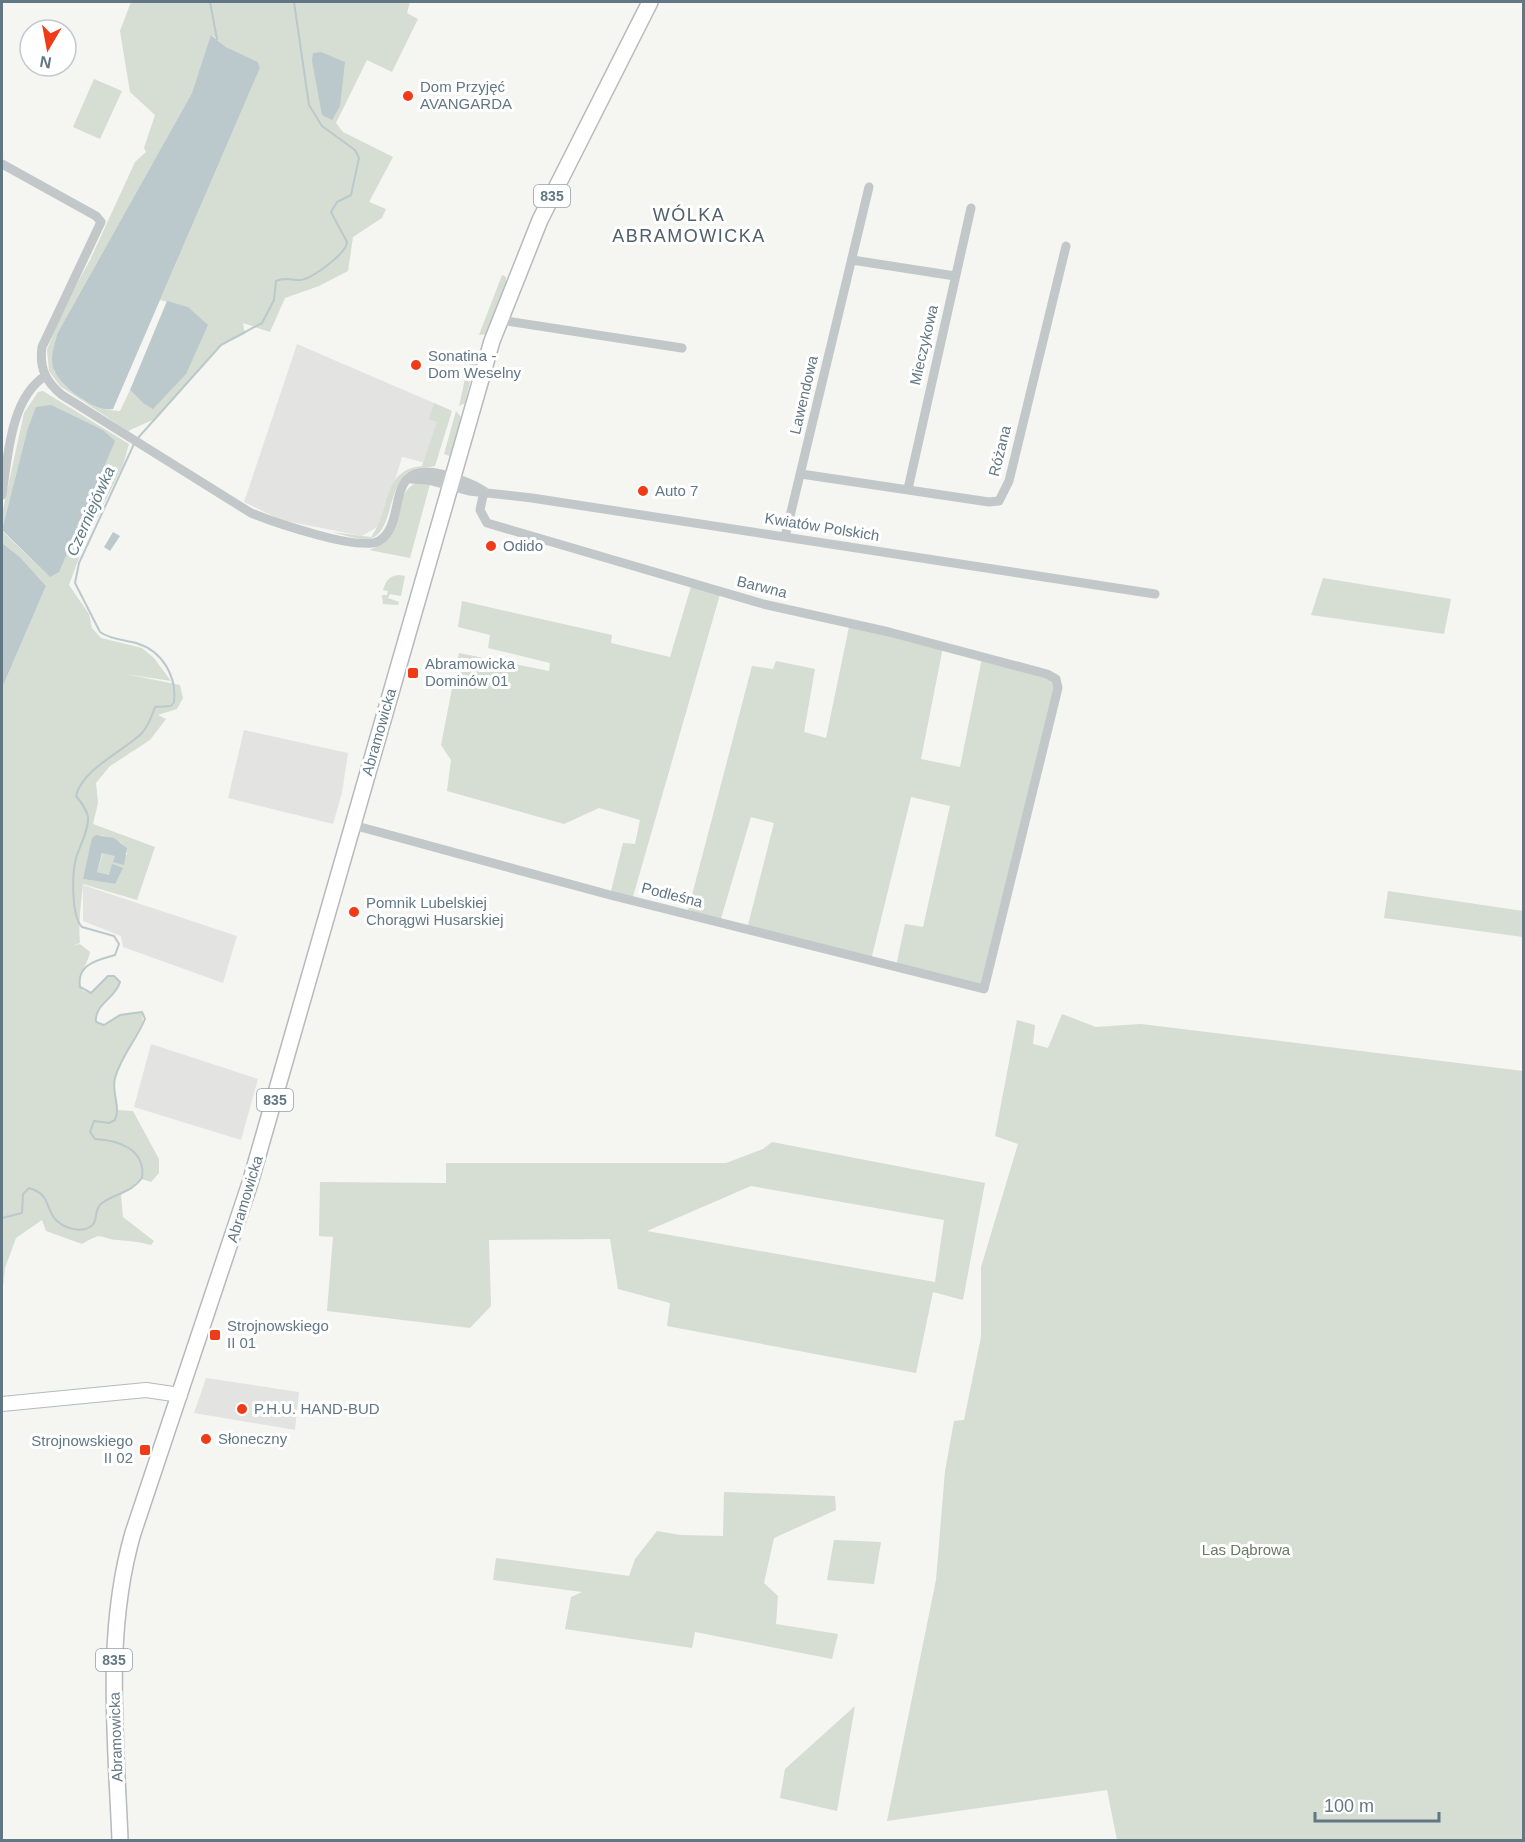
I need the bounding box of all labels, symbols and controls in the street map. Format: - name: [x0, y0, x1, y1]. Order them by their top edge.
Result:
- north arrow: [18, 18, 78, 78]
- text: N: [38, 53, 53, 72]
- place label: Dom Przyjęć AVANGARDA: [420, 78, 512, 112]
- marker: Dom Przyjęć AVANGARDA: [401, 89, 415, 103]
- road number: 835: [534, 185, 570, 207]
- district label: WÓLKA ABRAMOWICKA: [612, 204, 766, 246]
- street label: Mieczykowa: [906, 303, 941, 387]
- place label: Sonatina - Dom Weselny: [428, 347, 522, 381]
- street label: Lawendowa: [786, 353, 821, 436]
- marker: Sonatina - Dom Weselny: [409, 358, 423, 372]
- street label: Różana: [985, 423, 1014, 478]
- water label: Czerniejówka: [63, 464, 118, 559]
- place label: Auto 7: [655, 482, 698, 499]
- marker: Auto 7: [636, 484, 650, 498]
- street label: Kwiatów Polskich: [764, 509, 881, 544]
- place label: Odido: [503, 537, 543, 554]
- marker: Odido: [484, 539, 498, 553]
- street label: Barwna: [735, 572, 789, 601]
- place label: Abramowicka Dominów 01: [425, 655, 516, 689]
- marker: Abramowicka Dominów 01: [406, 666, 420, 680]
- street label: Abramowicka: [358, 686, 399, 777]
- street label: Podleśna: [640, 879, 705, 910]
- place label: Pomnik Lubelskiej Chorągwi Husarskiej: [366, 894, 504, 928]
- marker: Pomnik Lubelskiej Chorągwi Husarskiej: [347, 905, 361, 919]
- road number: 835: [257, 1089, 293, 1111]
- street label: Abramowicka: [223, 1153, 266, 1244]
- place label: Strojnowskiego II 01: [227, 1317, 329, 1351]
- marker: Strojnowskiego II 01: [208, 1328, 222, 1342]
- place label: P.H.U. HAND-BUD: [254, 1400, 380, 1417]
- marker: P.H.U. HAND-BUD: [235, 1402, 249, 1416]
- place label: Słoneczny: [218, 1430, 288, 1447]
- place label: Strojnowskiego II 02: [31, 1432, 133, 1466]
- marker: Słoneczny: [199, 1432, 213, 1446]
- marker: Strojnowskiego II 02: [138, 1443, 152, 1457]
- park label: Las Dąbrowa: [1202, 1541, 1291, 1558]
- road number: 835: [96, 1649, 132, 1671]
- street label: Abramowicka: [105, 1691, 126, 1782]
- scale bar: [1315, 1785, 1440, 1823]
- text: 100 m: [1324, 1796, 1374, 1816]

